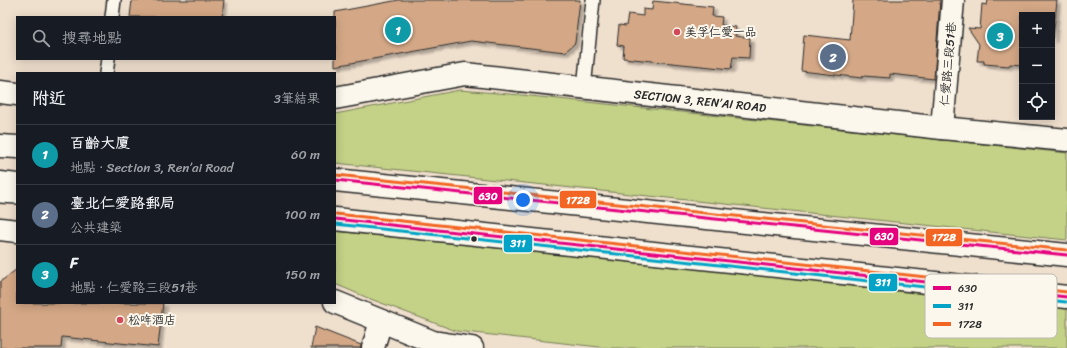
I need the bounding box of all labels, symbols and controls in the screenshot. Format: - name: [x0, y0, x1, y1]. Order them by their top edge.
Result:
- map controls: [1019, 12, 1055, 120]
- button: +: [1019, 12, 1055, 48]
- pin: 1: [385, 15, 411, 45]
- search box: [16, 16, 336, 60]
- place label: 美孚仁愛一品: [685, 21, 757, 43]
- street label: 仁愛路三段51巷: [933, 21, 963, 107]
- pin: 3: [987, 21, 1013, 51]
- text: 搜尋地點: [62, 25, 122, 51]
- icon: search: [30, 27, 52, 49]
- marker: 美孚仁愛一品: [672, 27, 682, 37]
- pin: 2: [820, 42, 846, 72]
- button: −: [1019, 48, 1055, 84]
- text: 附近: [32, 83, 66, 113]
- street label: SECTION 3, REN’AI ROAD: [633, 83, 768, 119]
- button: locate: [1019, 84, 1055, 120]
- text: 3筆結果: [274, 87, 320, 110]
- text: 百齡大廈: [70, 130, 130, 156]
- text: 1: [42, 143, 48, 166]
- text: 60 m: [291, 143, 320, 166]
- text: 地點 · Section 3, Ren’ai Road: [70, 156, 233, 179]
- line badge: 630: [473, 186, 503, 205]
- text: 630: [477, 187, 498, 206]
- text: 臺北仁愛路郵局: [70, 190, 175, 216]
- your location: [513, 190, 533, 210]
- line badge: 1728: [559, 190, 597, 209]
- text: 1728: [566, 191, 590, 210]
- text: 2: [41, 203, 49, 226]
- text: 100 m: [285, 203, 320, 226]
- text: 公共建築: [70, 216, 122, 239]
- line badge: 630: [869, 227, 899, 246]
- text: 630: [873, 227, 894, 246]
- line badge: 1728: [925, 228, 963, 247]
- text: 1728: [932, 228, 956, 247]
- unlabelled marker: [469, 234, 479, 244]
- line badge: 311: [503, 234, 533, 253]
- text: 311: [509, 234, 526, 253]
- text: F: [70, 250, 78, 276]
- text: 3: [41, 263, 49, 286]
- text: 150 m: [285, 263, 320, 286]
- line badge: 311: [868, 273, 898, 292]
- text: 311: [874, 273, 891, 292]
- legend: [925, 274, 1057, 338]
- text: 地點 · 仁愛路三段51巷: [70, 276, 198, 299]
- text: 630: [958, 279, 977, 298]
- text: 311: [958, 297, 974, 316]
- place label: 松哖酒店: [128, 309, 176, 331]
- marker: 松哖酒店: [115, 315, 125, 325]
- text: 1728: [958, 315, 982, 334]

